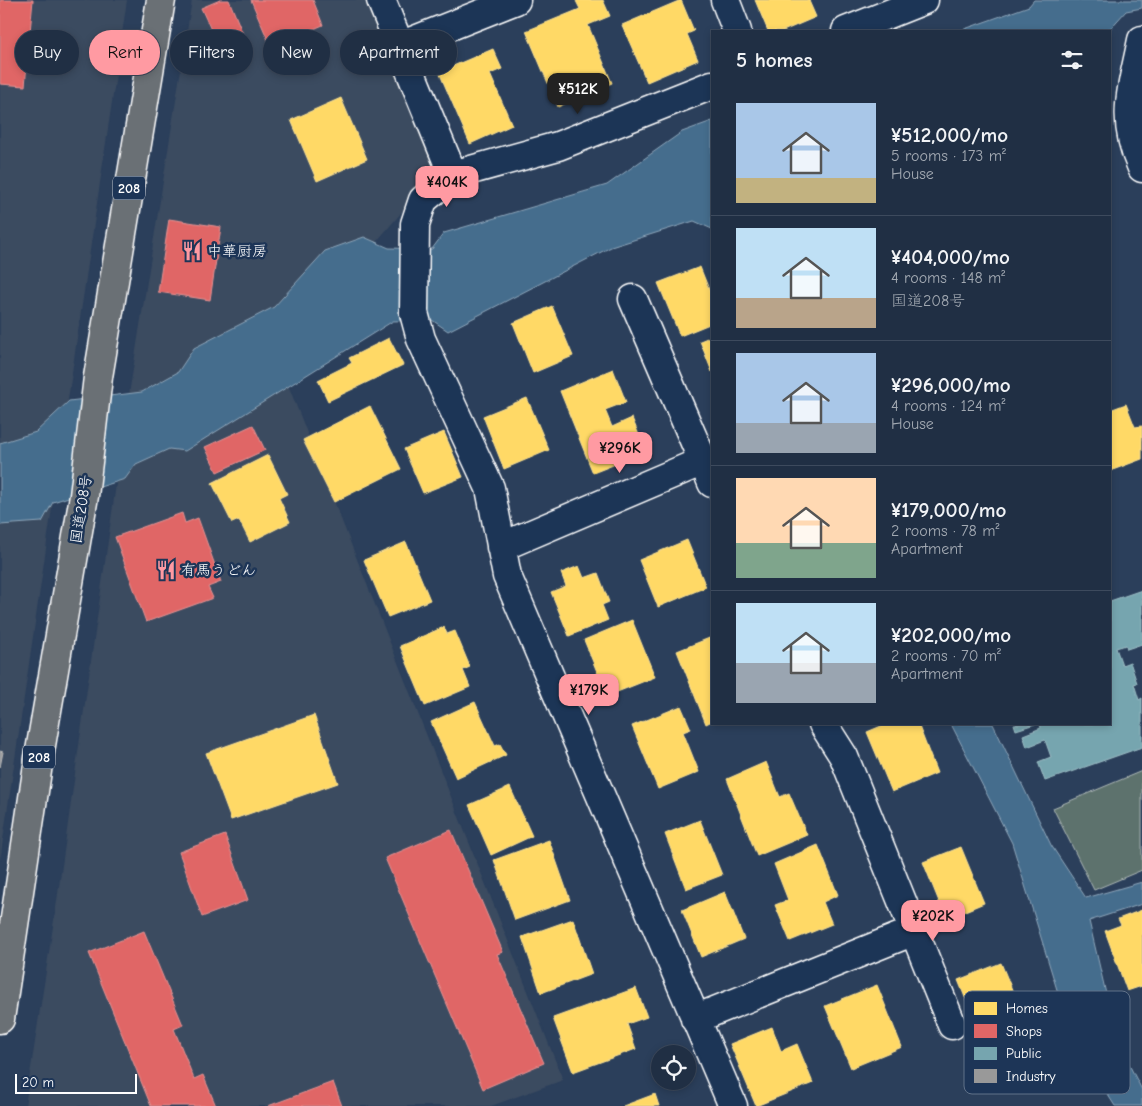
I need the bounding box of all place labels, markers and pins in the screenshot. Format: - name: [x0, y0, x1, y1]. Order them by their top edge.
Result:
- pin: ¥512K: [543, 72, 613, 115]
- pin: ¥404K: [412, 166, 482, 208]
- restaurant icon: 中華厨房: [181, 240, 203, 262]
- place label: 中華厨房: [207, 242, 267, 260]
- pin: ¥296K: [585, 432, 655, 474]
- restaurant icon: 有馬うどん: [155, 559, 177, 581]
- place label: 有馬うどん: [181, 561, 256, 579]
- pin: ¥179K: [554, 674, 624, 716]
- pin: ¥202K: [898, 900, 968, 942]

